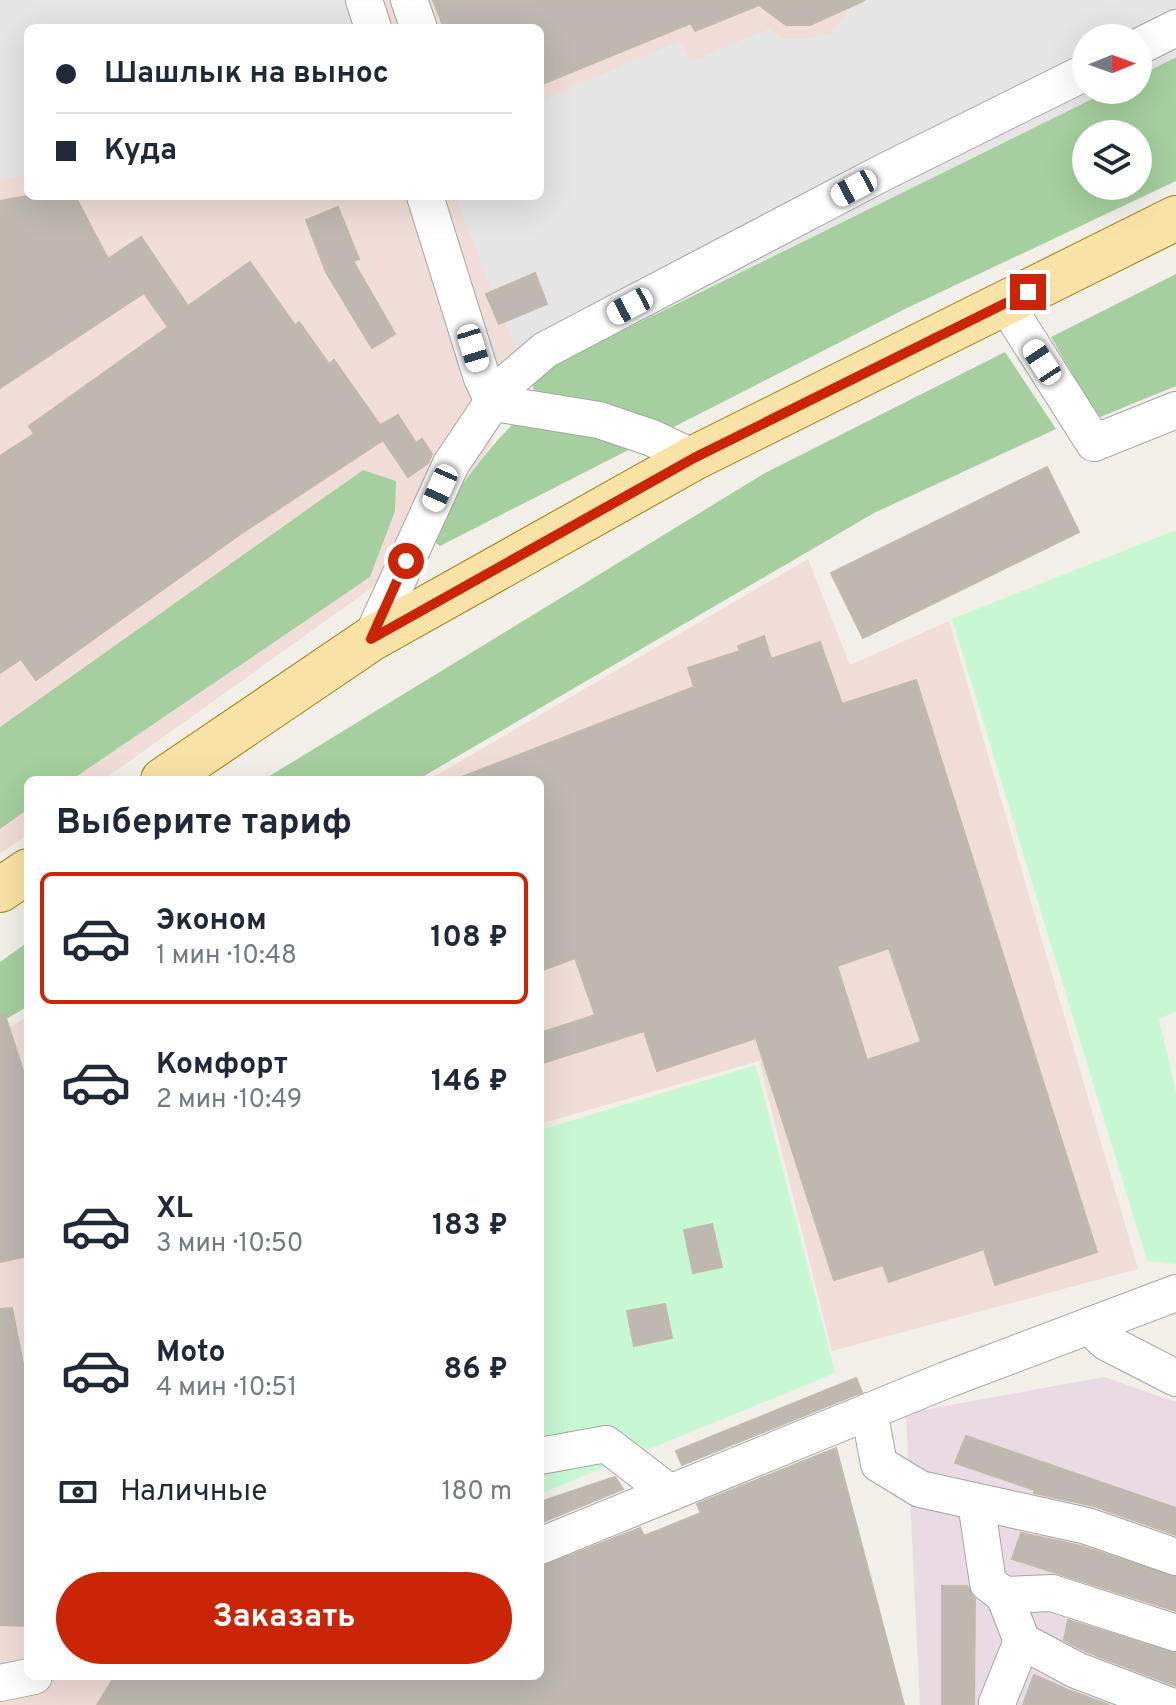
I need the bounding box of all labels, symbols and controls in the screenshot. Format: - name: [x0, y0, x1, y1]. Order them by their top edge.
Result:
- north arrow: [1072, 24, 1152, 104]
- map controls: [1072, 24, 1152, 200]
- text: Шашлык на вынос: [104, 56, 389, 93]
- button: layers: [1072, 120, 1152, 200]
- text: Куда: [104, 133, 177, 170]
- car: [827, 166, 881, 210]
- route end: [1010, 274, 1046, 310]
- car: [603, 284, 657, 328]
- car: [455, 322, 491, 374]
- car: [1019, 335, 1065, 389]
- car: [419, 461, 461, 515]
- route start: [388, 543, 424, 579]
- text: Выберите тариф: [56, 801, 352, 847]
- icon: car: [60, 902, 132, 974]
- text: Эконом: [156, 903, 267, 940]
- text: 108 ₽: [430, 920, 508, 957]
- text: 1 мин · 10:48: [156, 940, 297, 973]
- icon: car: [60, 1046, 132, 1118]
- text: Комфорт: [156, 1047, 288, 1084]
- text: 146 ₽: [431, 1064, 508, 1101]
- text: 2 мин · 10:49: [156, 1084, 302, 1117]
- icon: car: [60, 1190, 132, 1262]
- text: XL: [156, 1191, 193, 1228]
- text: 183 ₽: [432, 1208, 508, 1245]
- text: 3 мин · 10:50: [156, 1228, 304, 1261]
- icon: car: [60, 1334, 132, 1406]
- text: Moto: [156, 1335, 226, 1372]
- text: 86 ₽: [443, 1352, 508, 1389]
- text: 4 мин · 10:51: [156, 1372, 297, 1405]
- icon: cash: [56, 1470, 100, 1514]
- text: Наличные: [120, 1474, 267, 1511]
- text: 180 m: [442, 1476, 512, 1509]
- button: Заказать: [56, 1572, 512, 1664]

